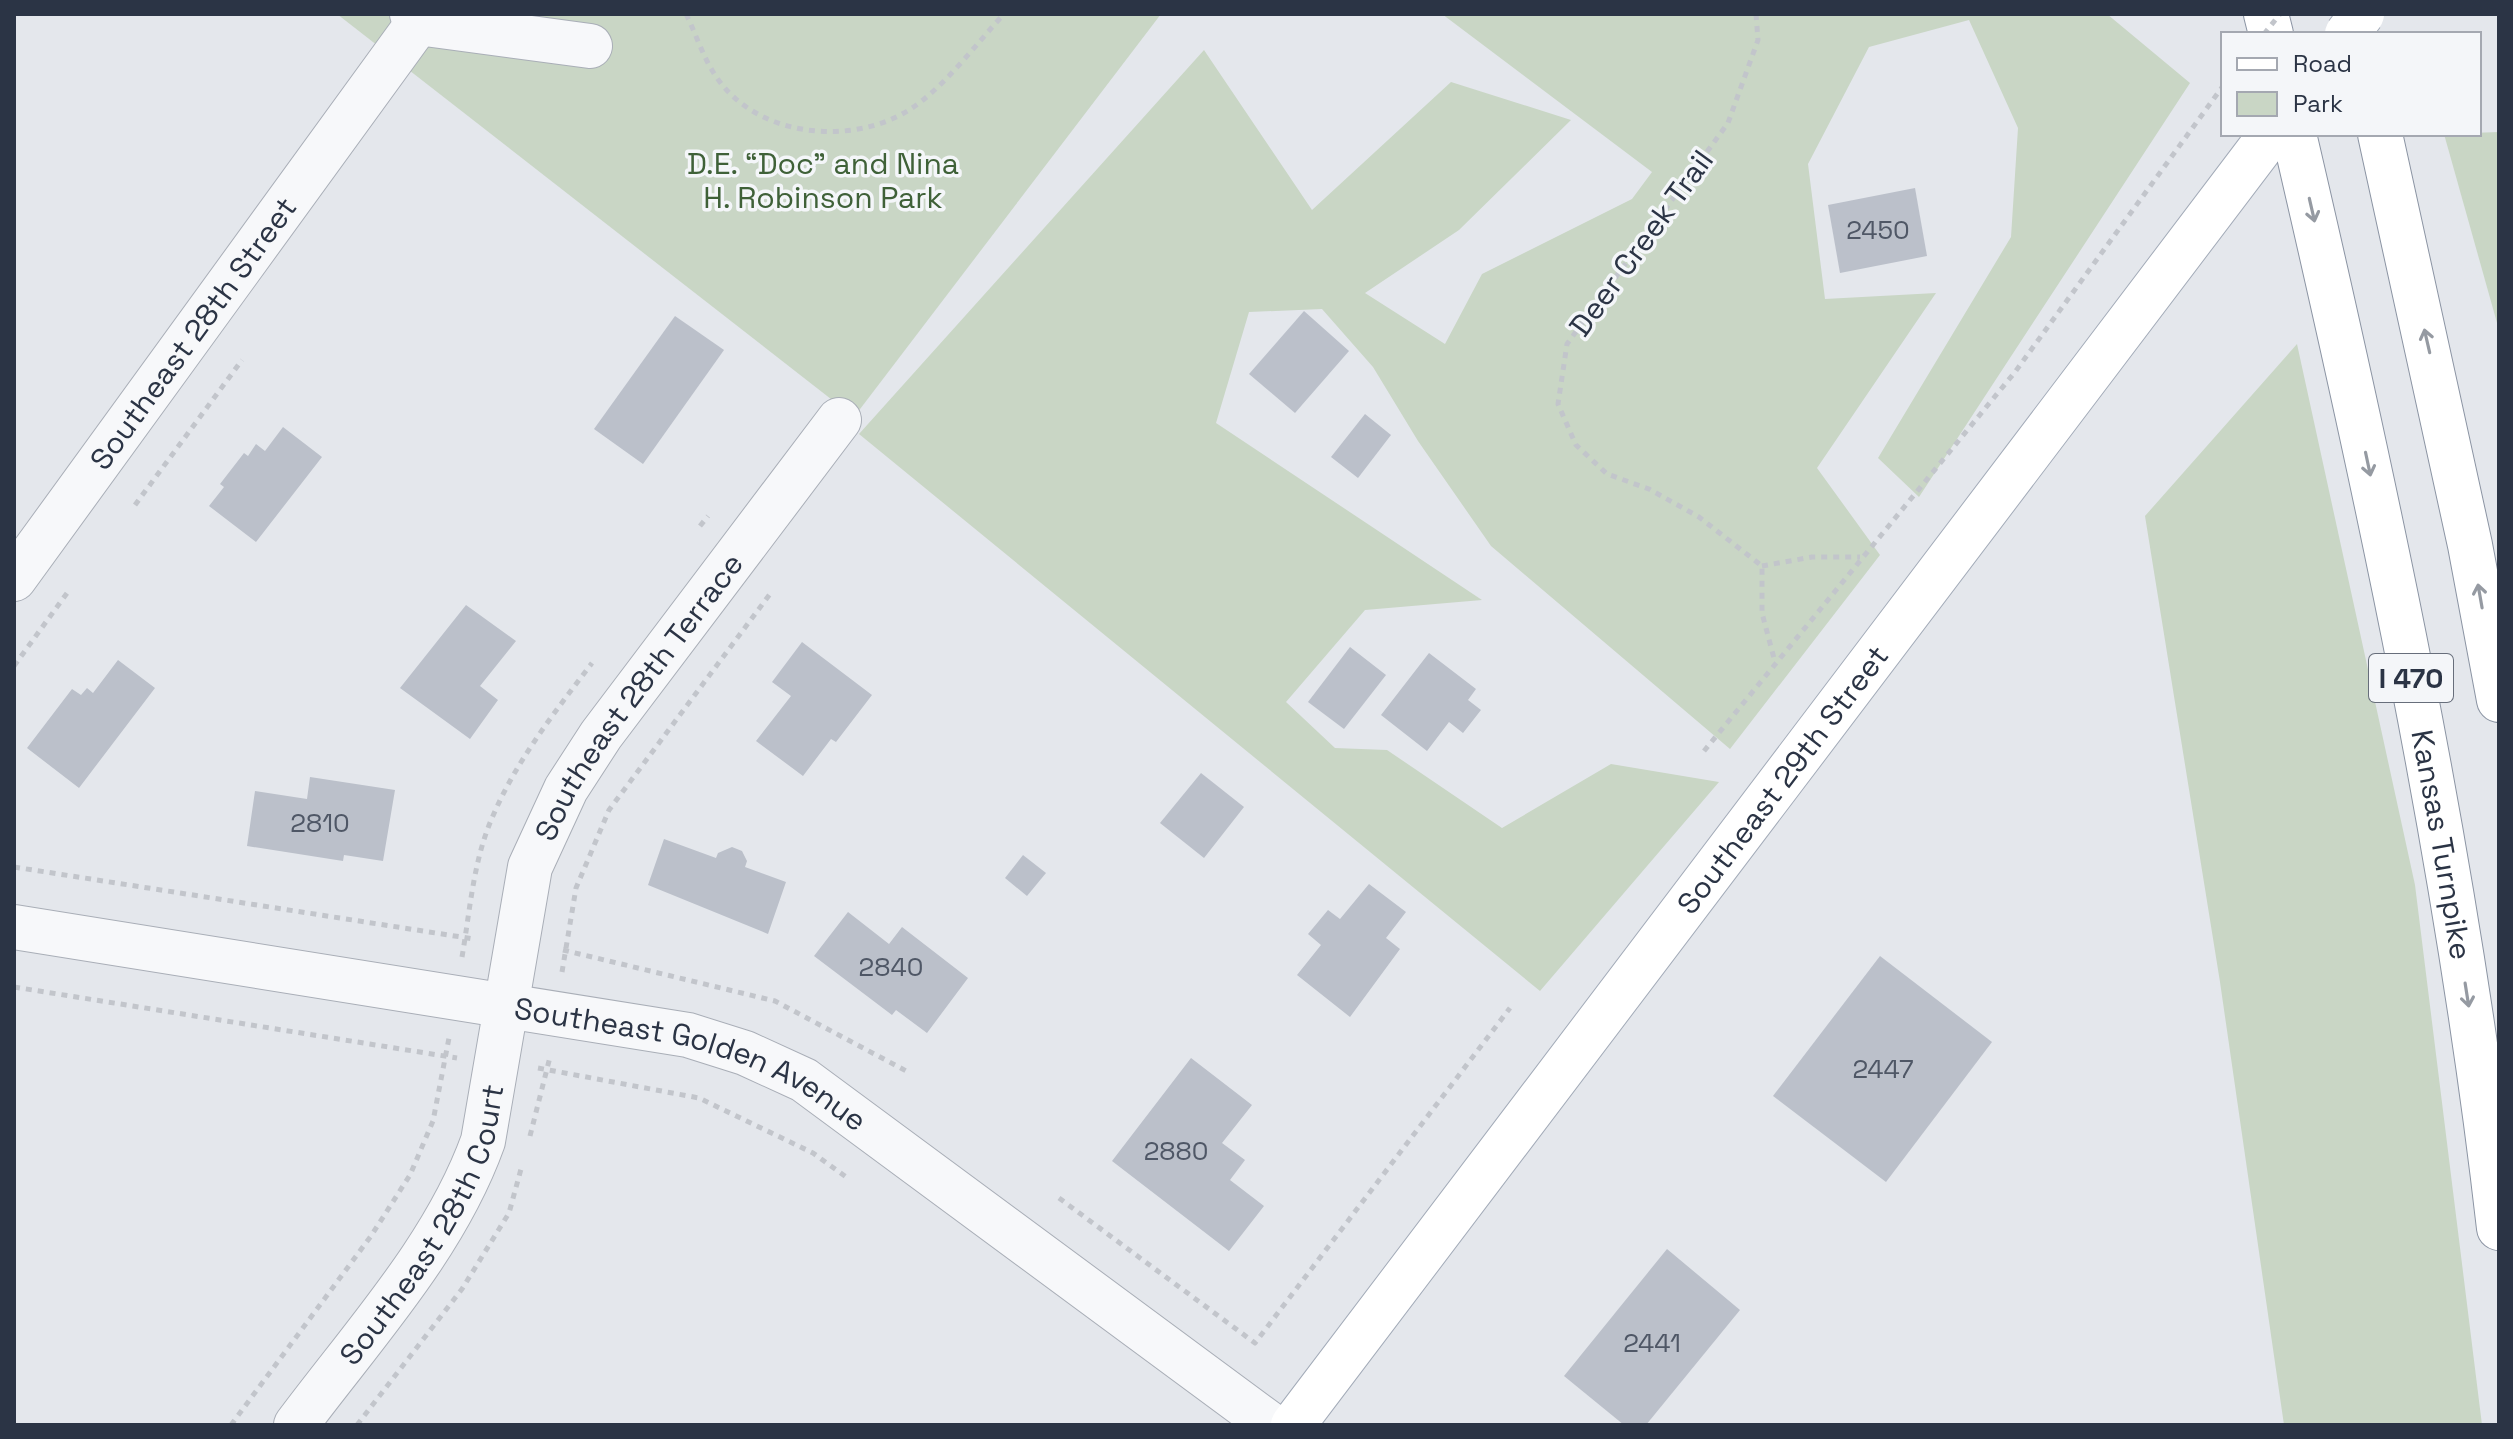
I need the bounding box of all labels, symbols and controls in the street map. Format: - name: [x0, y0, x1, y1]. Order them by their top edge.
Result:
- legend: [2221, 32, 2481, 136]
- text: Road: [2293, 48, 2352, 79]
- text: Park: [2293, 88, 2343, 119]
- street label: Deer Creek Trail: [1560, 142, 1722, 344]
- park label: D.E. “Doc” and Nina H. Robinson Park: [687, 144, 959, 217]
- street label: Southeast 28th Street: [81, 189, 305, 477]
- one-way arrow: [2305, 197, 2320, 222]
- house number: 2450: [1846, 213, 1910, 247]
- one-way arrow: [2419, 329, 2434, 355]
- one-way arrow: [2361, 450, 2376, 476]
- street label: Southeast 28th Terrace: [525, 545, 751, 847]
- one-way arrow: [2471, 584, 2486, 609]
- street label: Southeast 29th Street: [1668, 637, 1897, 922]
- road number: I 470: [2369, 654, 2453, 702]
- street label: Kansas Turnpike: [2403, 726, 2481, 962]
- house number: 2810: [290, 806, 350, 840]
- house number: 2840: [859, 950, 923, 984]
- one-way arrow: [2460, 981, 2475, 1007]
- street label: Southeast Golden Avenue: [512, 988, 875, 1139]
- house number: 2447: [1852, 1052, 1914, 1086]
- street label: Southeast 28th Court: [330, 1081, 512, 1373]
- house number: 2880: [1144, 1134, 1208, 1168]
- house number: 2441: [1623, 1326, 1681, 1360]

